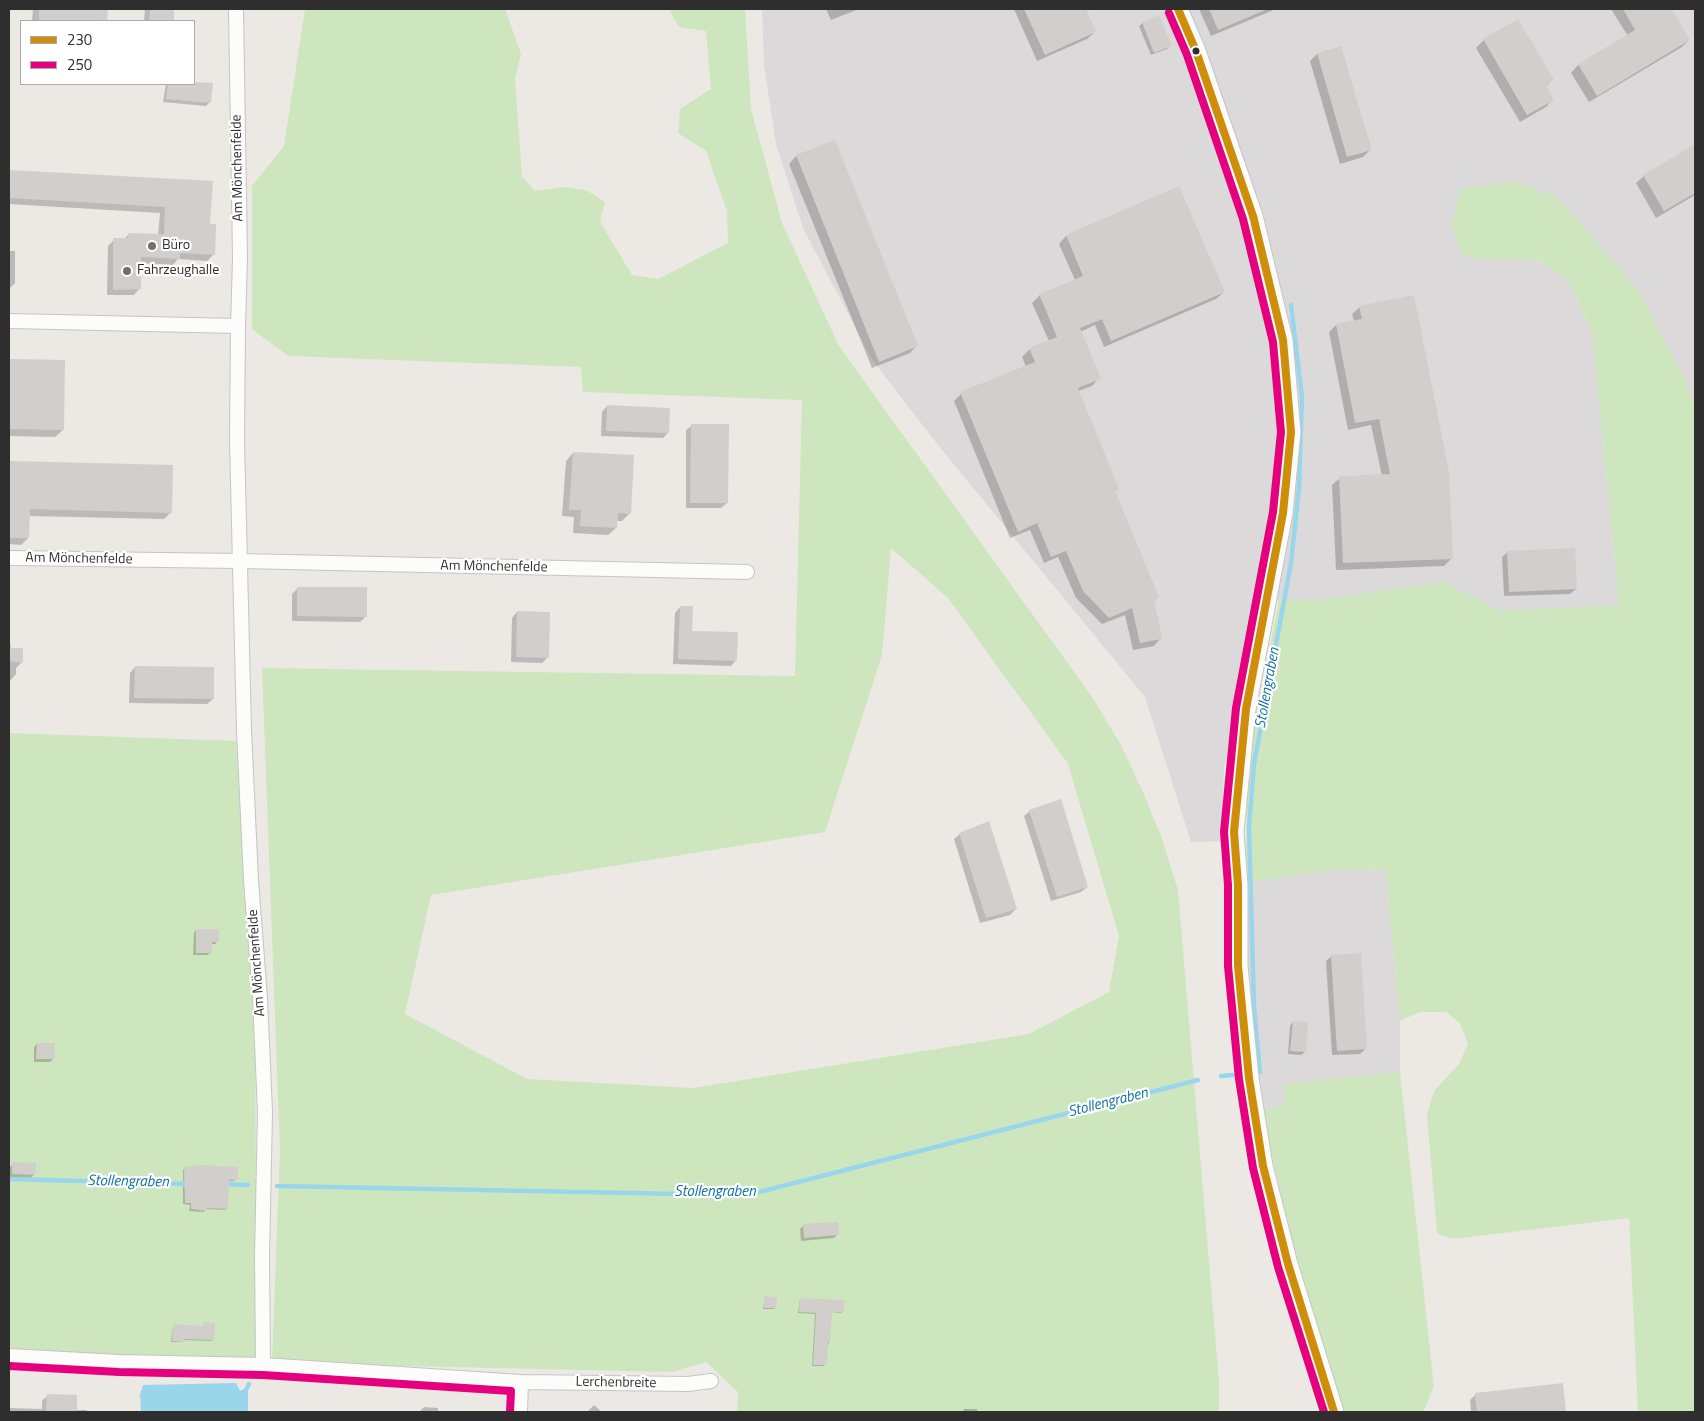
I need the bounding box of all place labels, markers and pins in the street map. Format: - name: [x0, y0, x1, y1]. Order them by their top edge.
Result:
- unlabelled marker: [1191, 46, 1201, 56]
- place label: Büro: [162, 238, 190, 254]
- marker: Büro: [146, 240, 158, 252]
- place label: Fahrzeughalle: [137, 263, 219, 279]
- marker: Fahrzeughalle: [121, 265, 133, 277]

